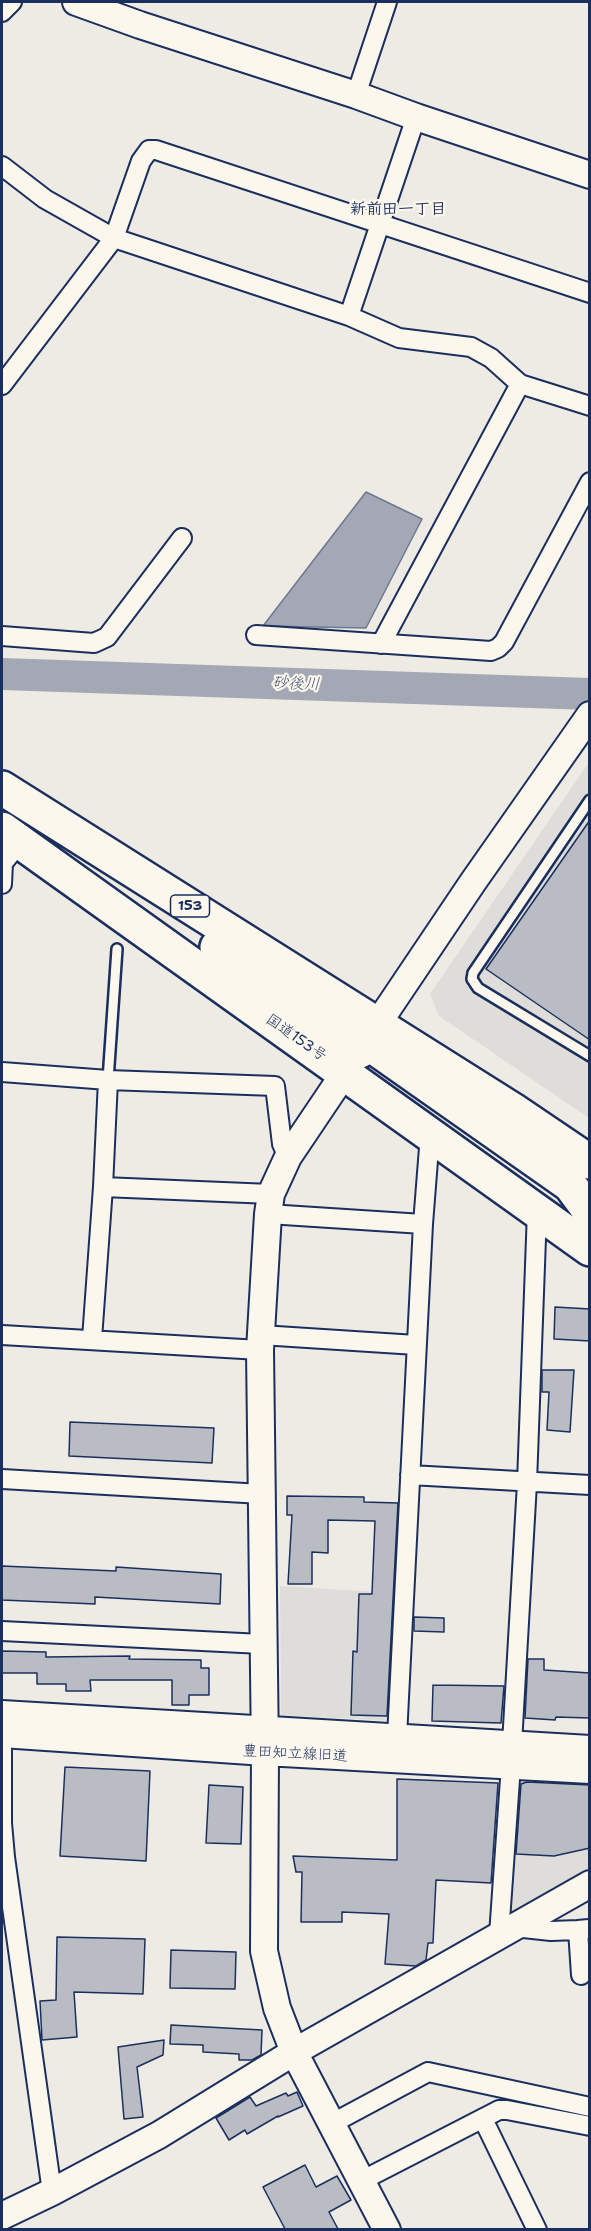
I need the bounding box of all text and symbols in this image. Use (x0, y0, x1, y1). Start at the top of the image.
district label: 新前田一丁目 (350, 200, 446, 220)
water label: 砂後川 (272, 674, 320, 694)
road number: 153 (170, 895, 210, 917)
street label: 国道153号 (262, 1011, 330, 1065)
street label: 豊田知立線旧道 (242, 1742, 348, 1766)

